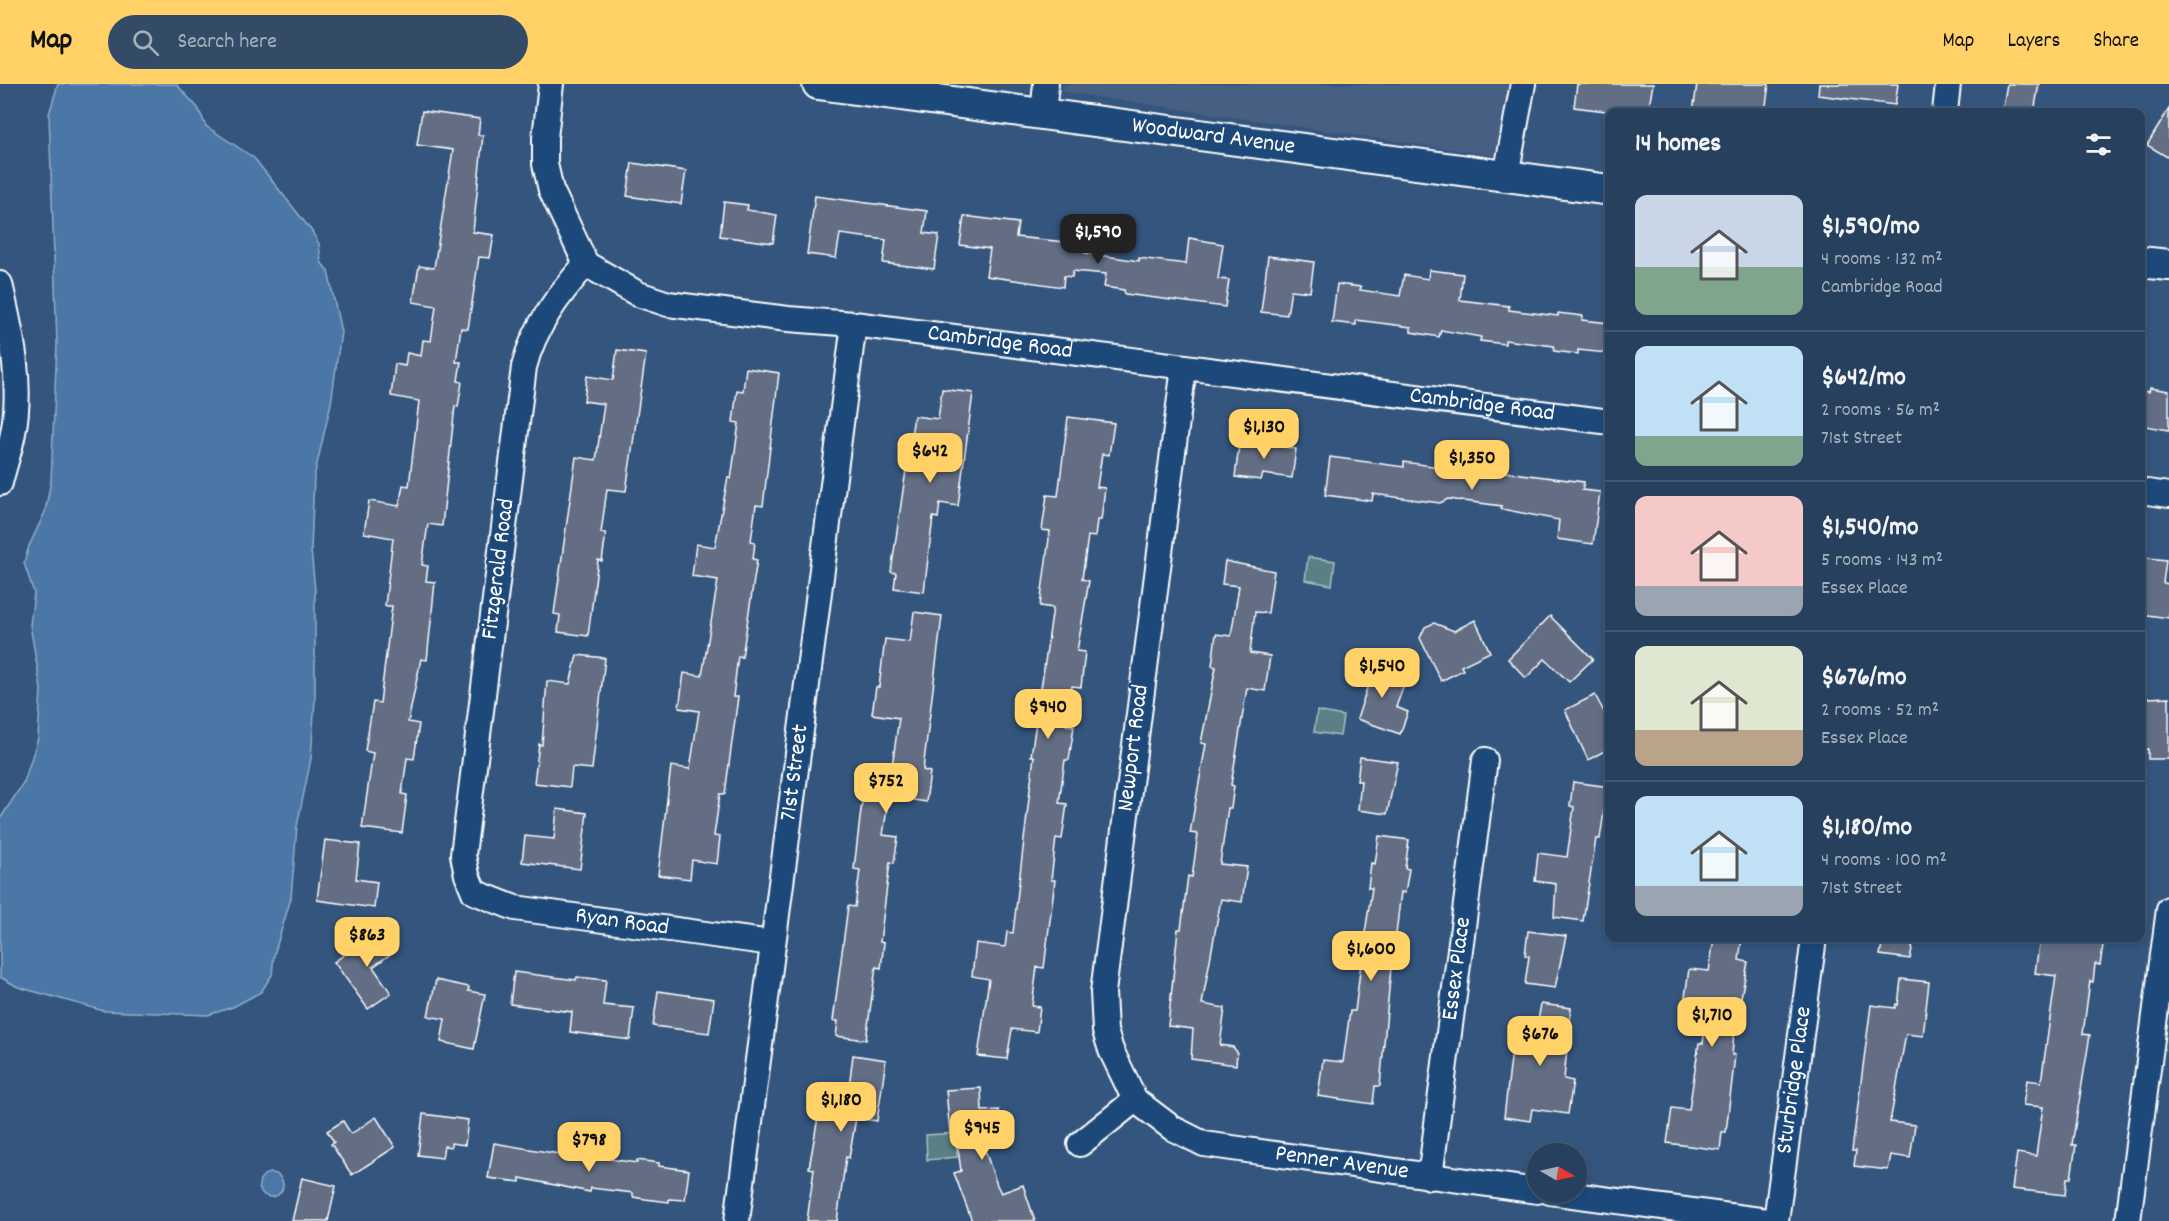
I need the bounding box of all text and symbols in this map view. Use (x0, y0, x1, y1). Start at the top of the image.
search box (108, 15, 528, 69)
text: Map (30, 22, 72, 62)
icon: search (129, 26, 162, 59)
text: Search here (177, 27, 277, 58)
text: Map (1943, 27, 1974, 57)
text: Layers (2007, 27, 2060, 57)
text: Share (2093, 27, 2139, 57)
street label: Woodward Avenue (1130, 109, 1297, 165)
text: 14 homes (1635, 126, 1721, 163)
icon: filters (2082, 128, 2115, 161)
text: $1,590/mo (1821, 209, 1920, 246)
pin: $1,590 (1049, 214, 1147, 265)
text: $1,590 (1074, 219, 1122, 247)
icon: home (1683, 219, 1755, 291)
text: 4 rooms · 132 m² (1821, 246, 1943, 274)
text: Cambridge Road (1821, 274, 1943, 302)
street label: Cambridge Road (925, 317, 1075, 369)
text: $642/mo (1821, 360, 1906, 397)
icon: home (1683, 370, 1755, 442)
street label: Cambridge Road (1407, 379, 1557, 432)
text: 2 rooms · 56 m² (1821, 397, 1940, 425)
pin: $1,130 (1215, 409, 1313, 460)
text: $1,130 (1243, 414, 1285, 442)
text: 71st Street (1821, 425, 1902, 453)
pin: $642 (894, 433, 966, 484)
text: $642 (912, 438, 948, 466)
pin: $1,350 (1423, 440, 1521, 491)
text: $1,350 (1448, 445, 1496, 473)
street label: Fitzgerald Road (473, 497, 525, 641)
text: $1,540/mo (1821, 510, 1919, 547)
icon: home (1683, 520, 1755, 592)
text: 5 rooms · 143 m² (1821, 547, 1943, 575)
text: Essex Place (1821, 575, 1908, 603)
pin: $1,540 (1333, 648, 1431, 699)
text: $1,540 (1359, 653, 1405, 681)
text: $676/mo (1821, 660, 1906, 697)
icon: home (1683, 670, 1755, 742)
street label: Newport Road (1109, 683, 1159, 813)
pin: $940 (1012, 689, 1084, 740)
text: $940 (1029, 694, 1067, 722)
text: 2 rooms · 52 m² (1821, 697, 1939, 725)
street label: 71st Street (772, 722, 819, 823)
text: Essex Place (1821, 725, 1908, 753)
pin: $752 (850, 763, 922, 814)
text: $752 (868, 768, 904, 796)
text: $1,180/mo (1821, 810, 1912, 847)
icon: home (1683, 820, 1755, 892)
text: 4 rooms · 100 m² (1821, 847, 1947, 875)
text: 71st Street (1821, 875, 1902, 903)
street label: Ryan Road (573, 899, 671, 946)
street label: Essex Place (1434, 915, 1481, 1023)
pin: $863 (331, 917, 403, 968)
text: $863 (349, 922, 385, 950)
pin: $1,600 (1322, 931, 1420, 982)
text: $1,600 (1346, 936, 1396, 964)
pin: $1,710 (1663, 997, 1761, 1048)
text: $1,710 (1691, 1002, 1733, 1030)
street label: Sturbridge Place (1768, 1004, 1822, 1156)
pin: $676 (1504, 1016, 1576, 1067)
text: $676 (1521, 1021, 1559, 1049)
pin: $1,180 (792, 1082, 890, 1133)
text: $1,180 (820, 1087, 862, 1115)
pin: $945 (946, 1110, 1018, 1161)
text: $945 (964, 1115, 1000, 1143)
pin: $798 (553, 1122, 625, 1173)
text: $798 (572, 1127, 606, 1155)
street label: Penner Avenue (1273, 1137, 1411, 1190)
north arrow (1527, 1143, 1587, 1203)
map controls (1527, 1143, 1587, 1203)

